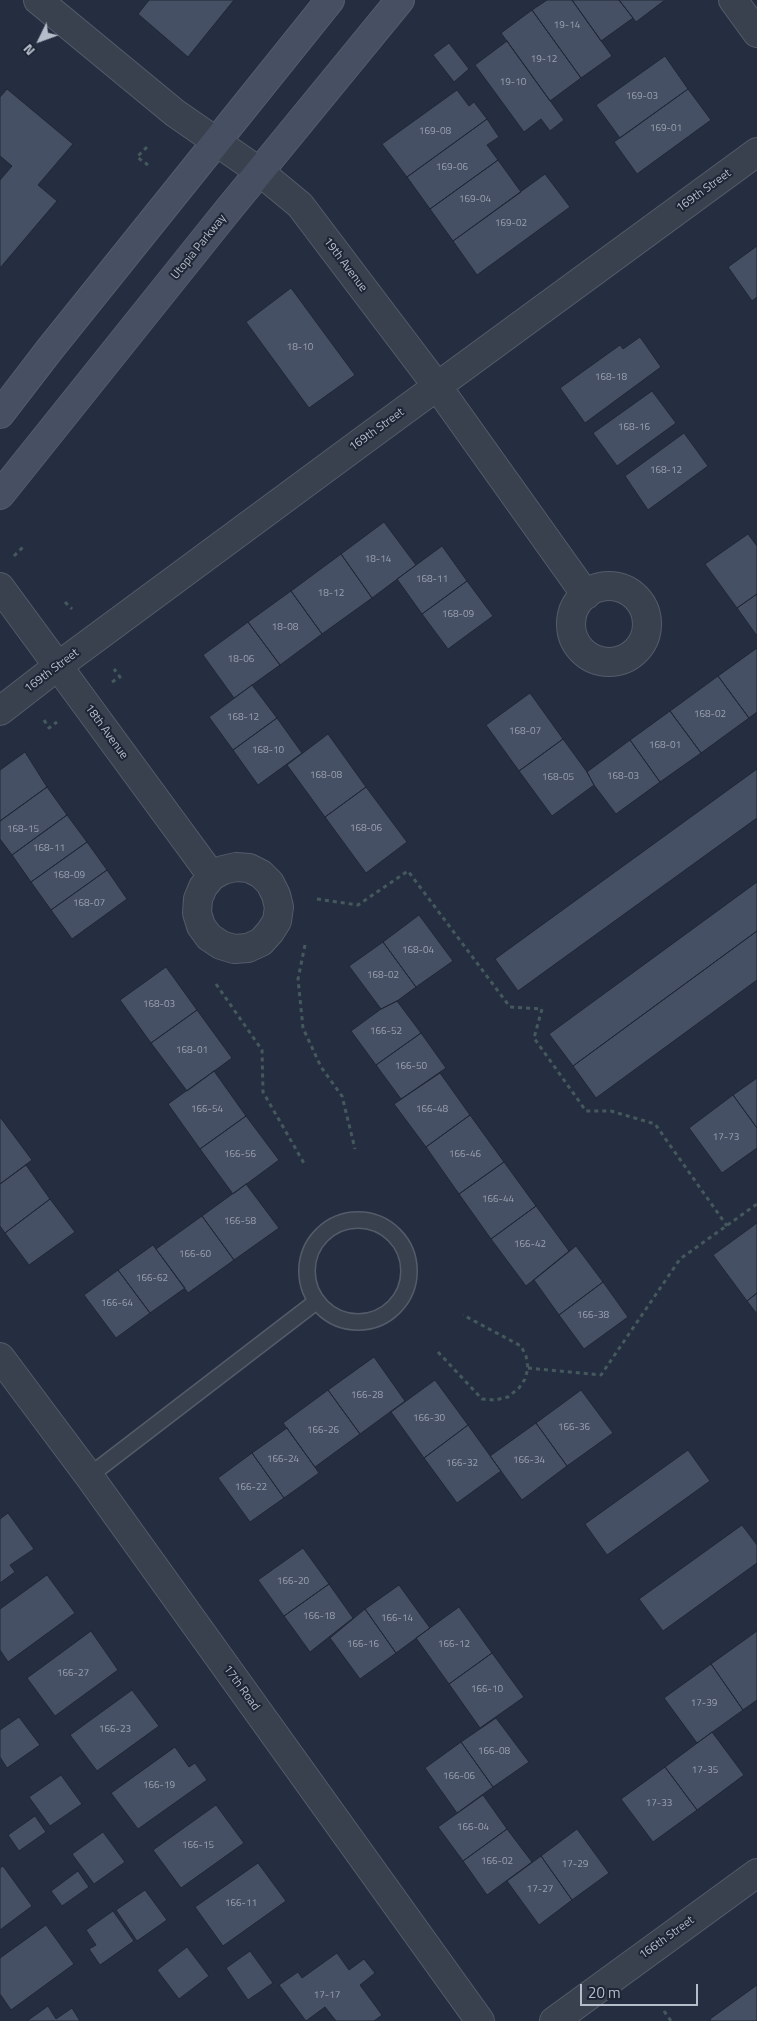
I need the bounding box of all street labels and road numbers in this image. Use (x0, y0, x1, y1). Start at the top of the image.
street label: 169th Street (674, 166, 734, 216)
street label: Utopia Parkway (168, 212, 230, 282)
street label: 19th Avenue (320, 235, 370, 295)
street label: 169th Street (347, 405, 407, 455)
street label: 169th Street (22, 646, 82, 696)
street label: 18th Avenue (81, 702, 131, 762)
street label: 17th Road (220, 1662, 262, 1714)
street label: 166th Street (637, 1913, 697, 1963)

